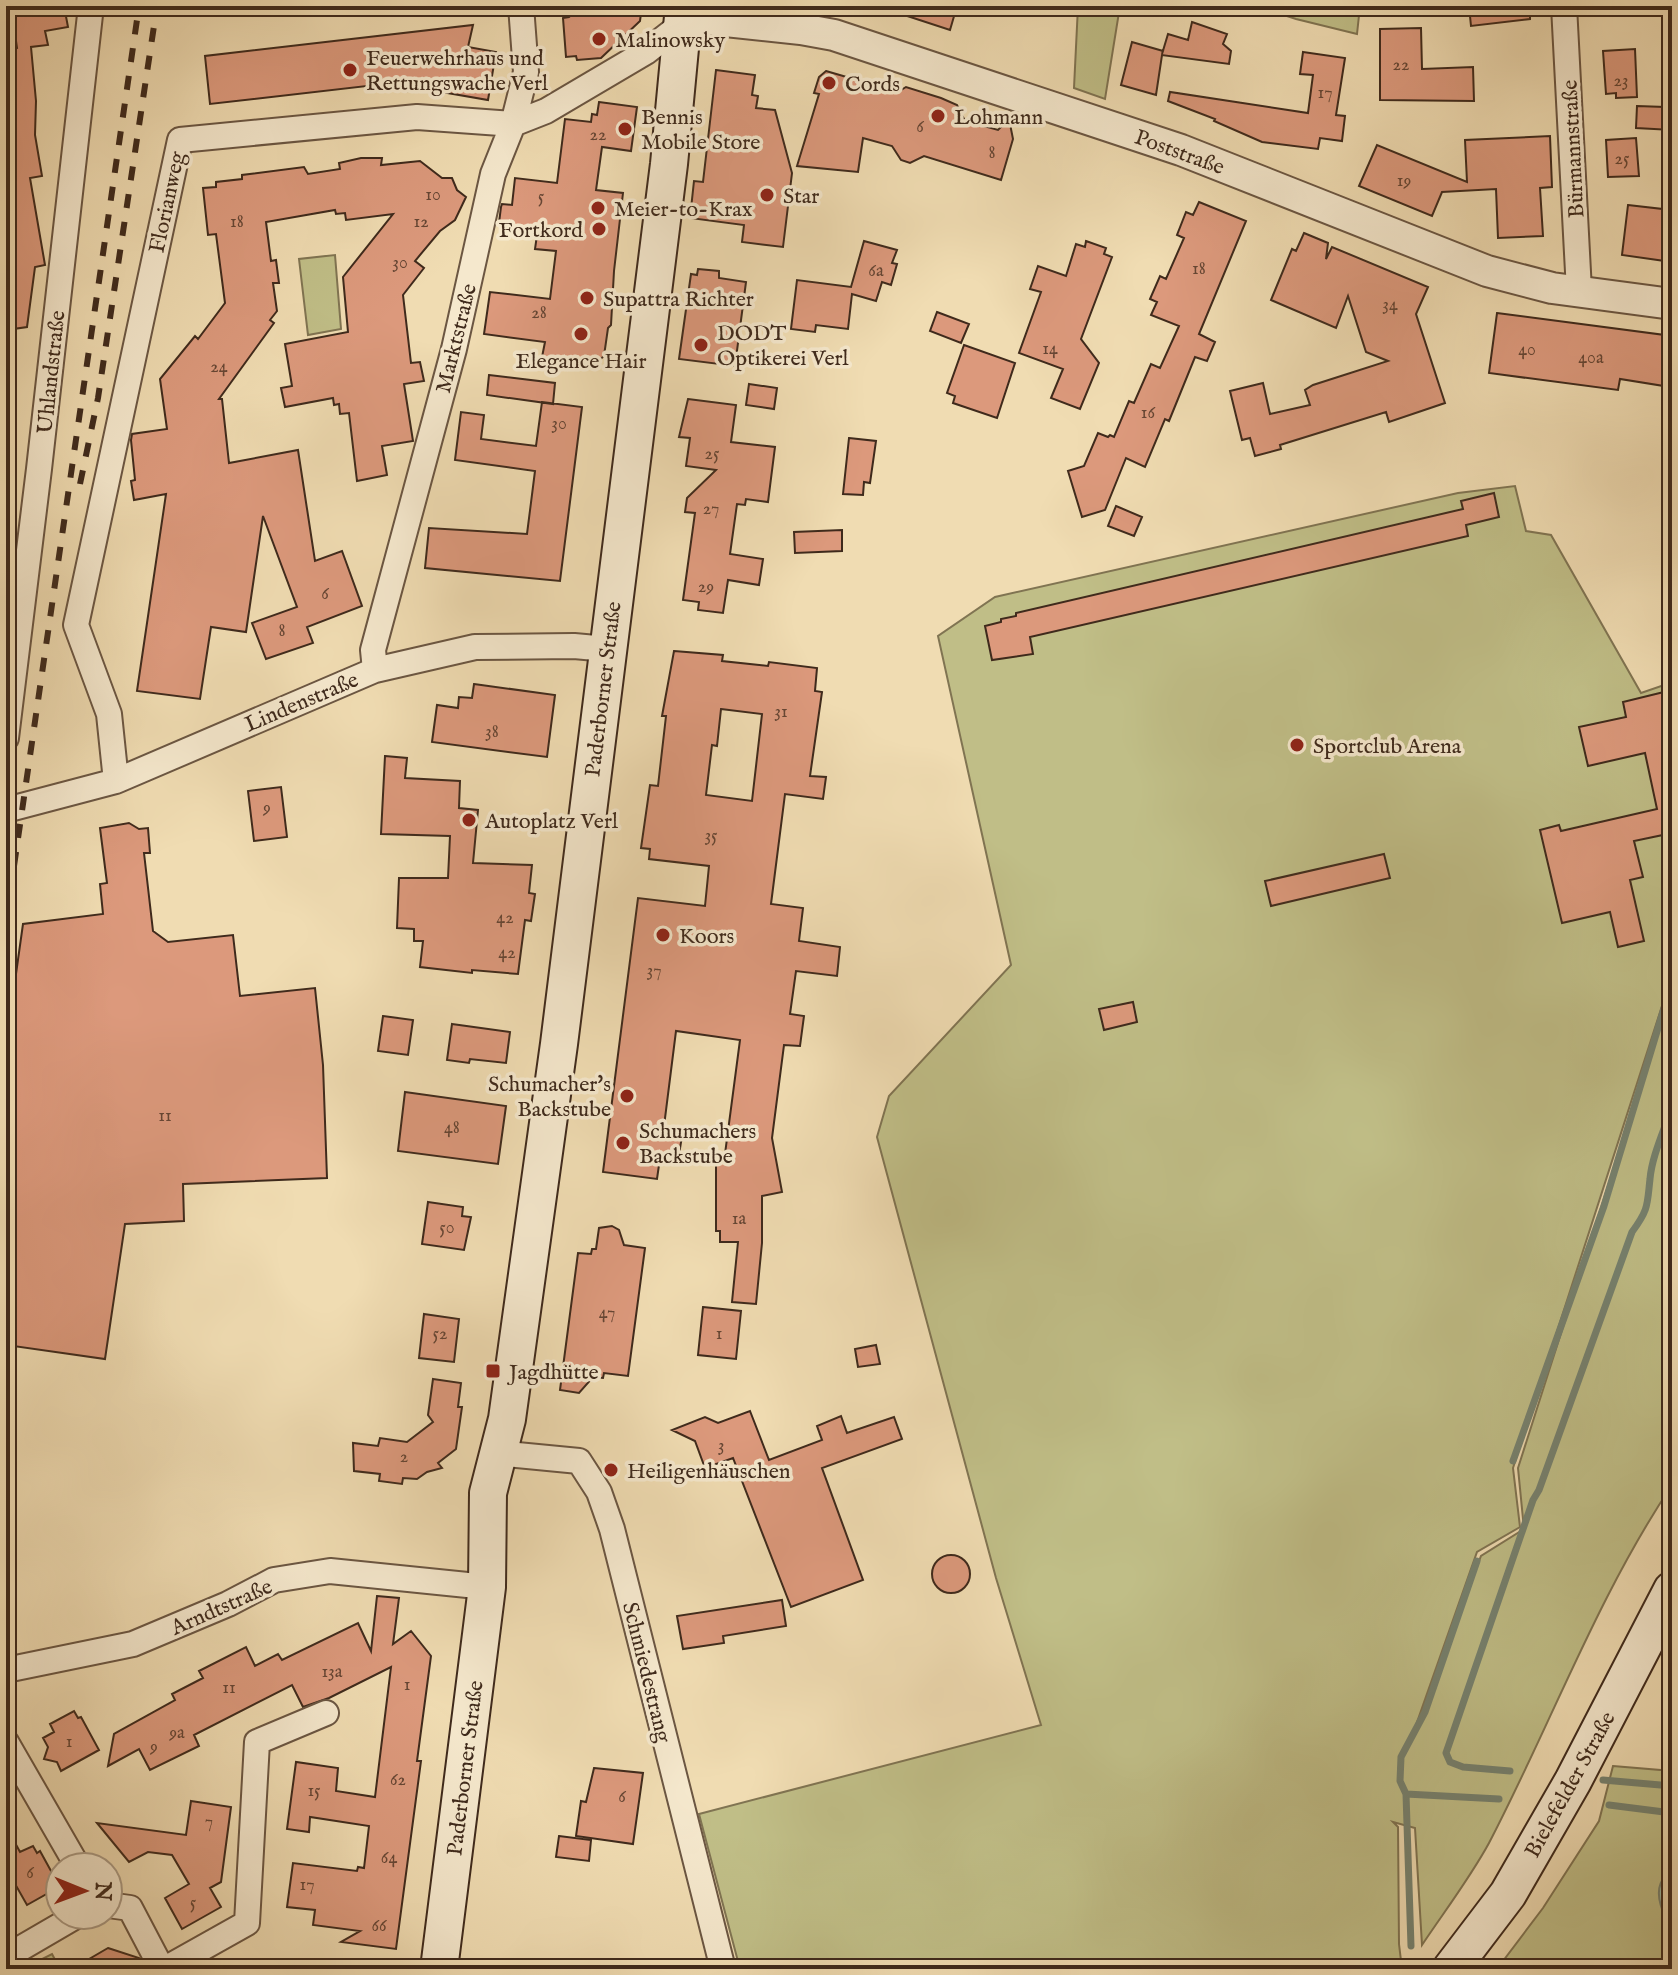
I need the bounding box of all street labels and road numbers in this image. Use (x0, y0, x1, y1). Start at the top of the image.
street label: Bürmannstraße (1556, 79, 1592, 219)
street label: Poststraße (1130, 124, 1228, 182)
street label: Florianweg (144, 148, 193, 256)
street label: Marktstraße (430, 281, 484, 396)
street label: Uhlandstraße (32, 309, 72, 435)
street label: Paderborner Straße (579, 600, 629, 778)
street label: Lindenstraße (241, 666, 363, 739)
street label: Arndtstraße (166, 1573, 277, 1643)
street label: Schmiedestrang (615, 1599, 677, 1747)
street label: Paderborner Straße (441, 1679, 491, 1857)
street label: Bielefelder Straße (1519, 1707, 1623, 1863)

